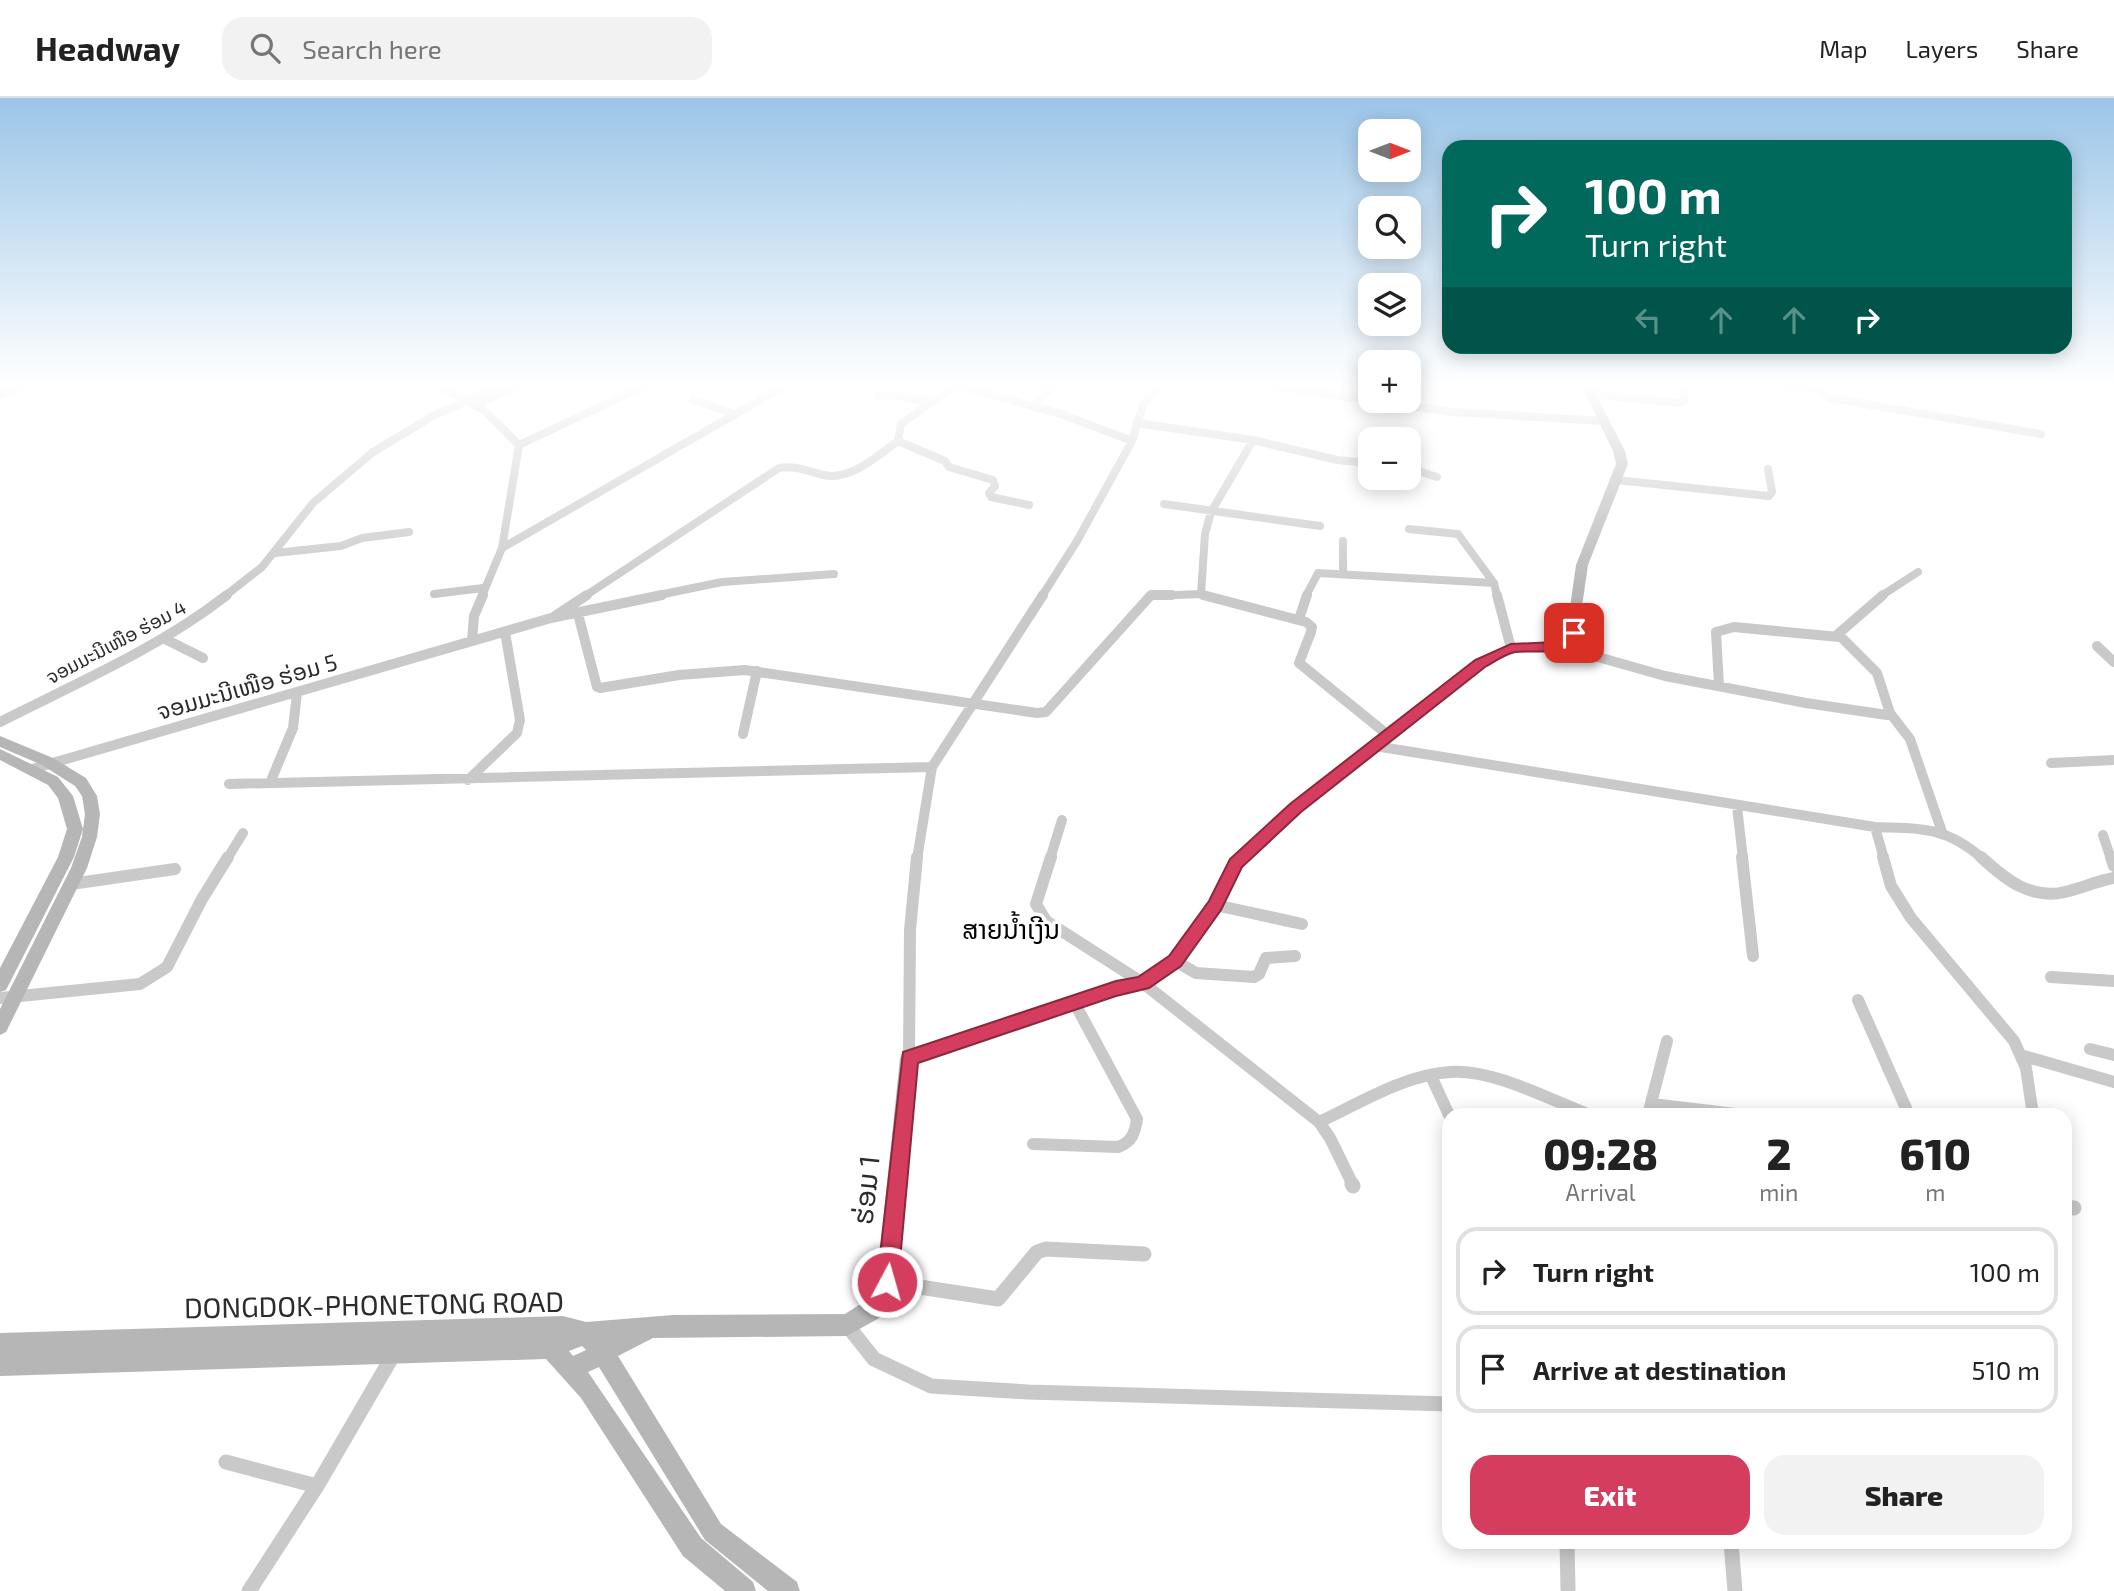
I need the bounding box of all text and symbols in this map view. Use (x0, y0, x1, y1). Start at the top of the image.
search box (222, 17, 712, 80)
text: Headway (35, 28, 180, 68)
icon: search (246, 29, 284, 67)
text: Search here (302, 33, 442, 64)
text: Map (1819, 34, 1867, 63)
text: Layers (1905, 34, 1978, 63)
text: Share (2016, 34, 2079, 63)
north arrow (1358, 119, 1421, 182)
map controls (1358, 119, 1421, 490)
text: 100 m (1585, 165, 1722, 224)
icon: right (1470, 168, 1561, 259)
button: search (1358, 196, 1421, 259)
text: Turn right (1585, 225, 1727, 263)
button: layers (1358, 273, 1421, 336)
icon: left (1629, 301, 1667, 339)
icon: ahead (1702, 301, 1740, 339)
icon: ahead (1775, 301, 1813, 339)
icon: right (1848, 301, 1886, 339)
button: + (1358, 350, 1421, 413)
button: − (1358, 427, 1421, 490)
street label: ຈອມມະນີເໜືອ ຮ່ອມ 4 (42, 595, 190, 688)
pin (1544, 603, 1604, 663)
icon: arrive (1555, 614, 1593, 652)
street label: ຈອມມະນີເໜືອ ຮ່ອມ 5 (153, 647, 340, 725)
district label: ສາຍນ້ຳເງີນ (962, 911, 1060, 944)
text: 09:28 (1543, 1128, 1658, 1178)
text: 2 (1766, 1128, 1791, 1178)
text: 610 (1900, 1128, 1971, 1178)
street label: ຮ່ອມ 1 (844, 1154, 886, 1226)
text: Arrival (1566, 1178, 1636, 1206)
text: min (1759, 1178, 1798, 1206)
text: m (1925, 1178, 1945, 1206)
position arrow (850, 1245, 924, 1319)
icon: right (1474, 1252, 1512, 1290)
text: Turn right (1533, 1256, 1654, 1287)
text: 100 m (1970, 1256, 2040, 1287)
street label: DONGDOK-PHONETONG ROAD (184, 1284, 564, 1324)
icon: arrive (1474, 1350, 1512, 1388)
text: Arrive at destination (1533, 1354, 1786, 1385)
text: 510 m (1971, 1354, 2040, 1385)
button: Exit (1470, 1455, 1750, 1535)
button: Share (1764, 1455, 2044, 1535)

